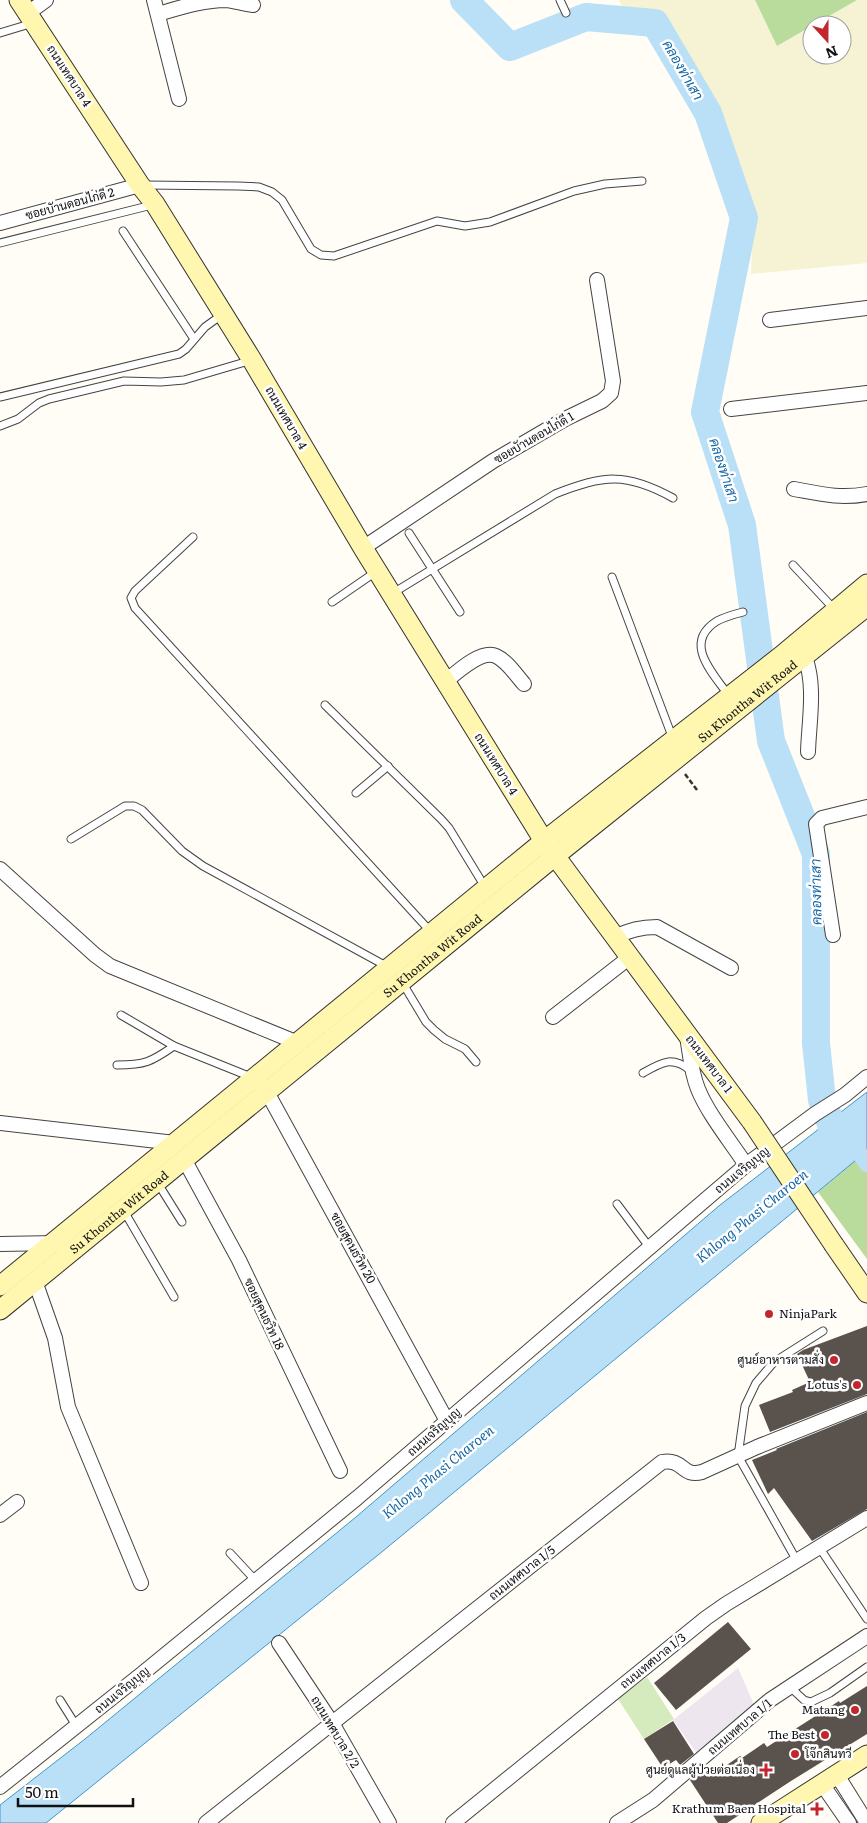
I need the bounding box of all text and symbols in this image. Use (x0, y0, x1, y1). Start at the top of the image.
north arrow (802, 15, 852, 65)
water label: คลองท่าเสา (659, 36, 709, 103)
street label: ถนนเทศบาล 4 (43, 41, 97, 110)
text: N (823, 42, 841, 65)
street label: ซอยบัานดอนไก่ดี 2 (23, 183, 116, 224)
street label: ถนนเทศบาล 4 (261, 382, 313, 453)
street label: ซอยบัานดอนไก่ดี 1 (490, 407, 577, 467)
water label: คลองท่าเสา (705, 435, 745, 505)
street label: Su Khontha Wit Road (693, 655, 801, 746)
street label: ถนนเทศบาล 4 (471, 729, 523, 799)
water label: คลองท่าเสา (804, 858, 826, 925)
street label: Su Khontha Wit Road (379, 909, 486, 1001)
street label: ถนนเทศบาล 1 (682, 1030, 738, 1096)
street label: ถนนเจริญบุญ (710, 1141, 773, 1198)
water label: Khlong Phasi Charoen (691, 1163, 812, 1267)
street label: Su Khontha Wit Road (65, 1165, 172, 1258)
street label: ซอยสุคนธวิท 20 (326, 1209, 381, 1287)
street label: ซอยสุคนธวิท 18 (239, 1275, 290, 1353)
place label: NinjaPark (779, 1304, 837, 1322)
marker: NinjaPark (763, 1308, 775, 1320)
place label: ศูนย์อาหารตามสั่ง (737, 1349, 824, 1368)
marker: ศูนย์อาหารตามสั่ง (828, 1354, 840, 1366)
place label: Lotus's (807, 1375, 848, 1393)
marker: Lotus's (851, 1379, 863, 1391)
street label: ถนนเจริญบุญ (402, 1403, 465, 1460)
water label: Khlong Phasi Charoen (377, 1419, 498, 1523)
street label: ถนนเทศบาล 1/5 (484, 1540, 558, 1604)
street label: ถนนเทศบาล 1/3 (616, 1628, 689, 1692)
street label: ถนนเจริญบุญ (90, 1661, 153, 1718)
street label: ถนนเทศบาล 2/2 (307, 1692, 365, 1771)
street label: ถนนเทศบาล 1/1 (703, 1694, 775, 1758)
place label: Matang (801, 1700, 845, 1718)
marker: Matang (849, 1704, 861, 1716)
place label: The Best (768, 1725, 815, 1743)
marker: The Best (819, 1729, 831, 1741)
place label: โจ๊กสินทวี (804, 1744, 852, 1762)
marker: โจ๊กสินทวี (789, 1748, 801, 1760)
place label: ศูนย์ดูแลผู้ป่วยต่อเนื่อง (646, 1759, 755, 1778)
marker: ศูนย์ดูแลผู้ป่วยต่อเนื่อง (759, 1763, 773, 1777)
scale bar (18, 1776, 132, 1808)
text: 50 m (25, 1780, 59, 1803)
place label: Krathum Baen Hospital (672, 1799, 806, 1817)
marker: Krathum Baen Hospital (810, 1802, 824, 1816)

